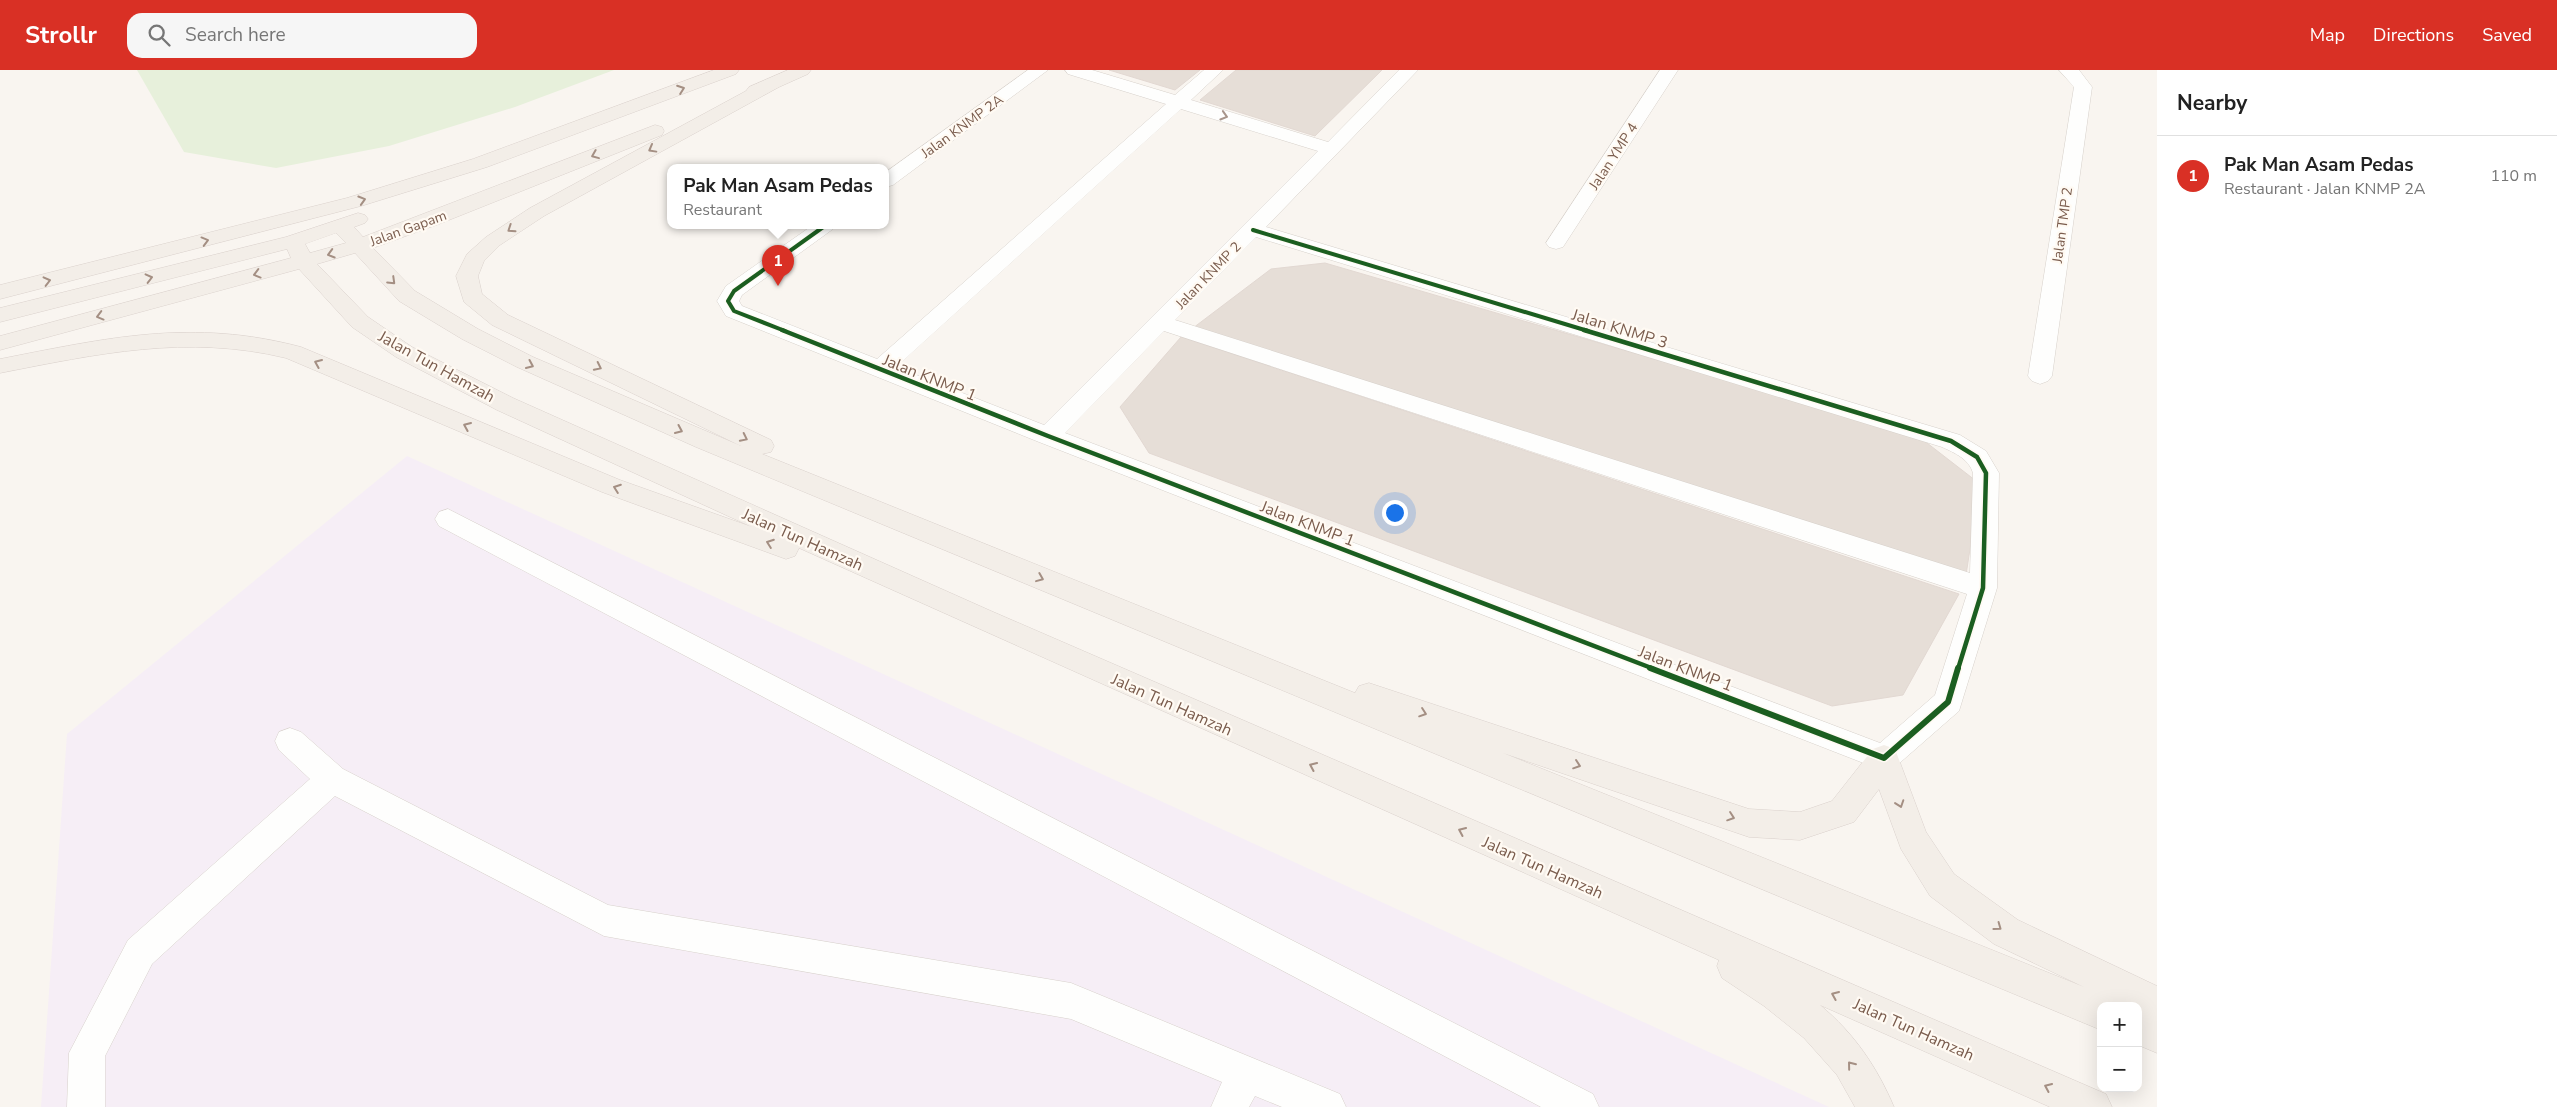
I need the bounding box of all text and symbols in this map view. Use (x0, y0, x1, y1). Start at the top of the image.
search box (127, 13, 477, 58)
text: Strollr (25, 19, 97, 51)
icon: search (145, 21, 173, 49)
text: Search here (185, 22, 286, 48)
text: Map (2310, 23, 2345, 47)
text: Directions (2373, 23, 2454, 47)
text: Saved (2482, 23, 2532, 47)
one-way arrow (676, 85, 684, 95)
text: Nearby (2177, 89, 2247, 117)
street label: Jalan KNMP 2A (917, 90, 1007, 163)
one-way arrow (1219, 111, 1227, 121)
street label: Jalan YMP 4 (1584, 119, 1642, 194)
one-way arrow (649, 143, 658, 153)
one-way arrow (591, 148, 600, 159)
text: Pak Man Asam Pedas (2224, 152, 2414, 178)
popup (667, 164, 889, 229)
text: 1 (2188, 165, 2198, 187)
text: 110 m (2490, 165, 2537, 187)
text: Pak Man Asam Pedas (683, 173, 873, 199)
text: Restaurant · Jalan KNMP 2A (2224, 178, 2426, 200)
street label: Jalan TMP 2 (2048, 186, 2077, 265)
one-way arrow (357, 195, 366, 205)
text: Restaurant (683, 199, 762, 221)
street label: Jalan Gapam (366, 206, 449, 251)
one-way arrow (507, 223, 517, 232)
one-way arrow (201, 236, 209, 247)
street label: Jalan KNMP 2 (1171, 237, 1245, 314)
pin: 1 (762, 245, 794, 286)
one-way arrow (328, 248, 336, 258)
one-way arrow (253, 268, 262, 279)
one-way arrow (145, 273, 154, 284)
one-way arrow (386, 275, 395, 284)
one-way arrow (43, 276, 52, 287)
street label: Jalan KNMP 3 (1568, 304, 1670, 354)
one-way arrow (96, 310, 105, 321)
street label: Jalan Tun Hamzah (373, 325, 499, 408)
street label: Jalan KNMP 1 (878, 349, 980, 407)
one-way arrow (314, 358, 323, 369)
one-way arrow (525, 358, 534, 369)
one-way arrow (593, 361, 602, 371)
one-way arrow (463, 421, 472, 432)
one-way arrow (674, 423, 683, 434)
one-way arrow (739, 431, 748, 442)
one-way arrow (613, 484, 622, 494)
street label: Jalan KNMP 1 (1256, 495, 1358, 552)
your location (1382, 500, 1408, 526)
street label: Jalan Tun Hamzah (738, 503, 866, 576)
one-way arrow (766, 539, 775, 549)
one-way arrow (1035, 572, 1044, 583)
street label: Jalan KNMP 1 (1634, 640, 1736, 697)
street label: Jalan Tun Hamzah (1107, 668, 1235, 741)
one-way arrow (1418, 707, 1427, 717)
one-way arrow (1572, 759, 1581, 769)
one-way arrow (1309, 761, 1318, 772)
one-way arrow (1894, 799, 1904, 808)
one-way arrow (1726, 811, 1735, 821)
one-way arrow (1458, 827, 1467, 838)
street label: Jalan Tun Hamzah (1478, 831, 1606, 904)
one-way arrow (1993, 921, 2002, 930)
one-way arrow (1831, 990, 1840, 1001)
street label: Jalan Tun Hamzah (1849, 993, 1977, 1066)
map controls (2097, 1002, 2142, 1092)
button: + (2097, 1002, 2142, 1047)
button: − (2097, 1047, 2142, 1092)
one-way arrow (1848, 1062, 1856, 1071)
one-way arrow (2044, 1083, 2053, 1094)

